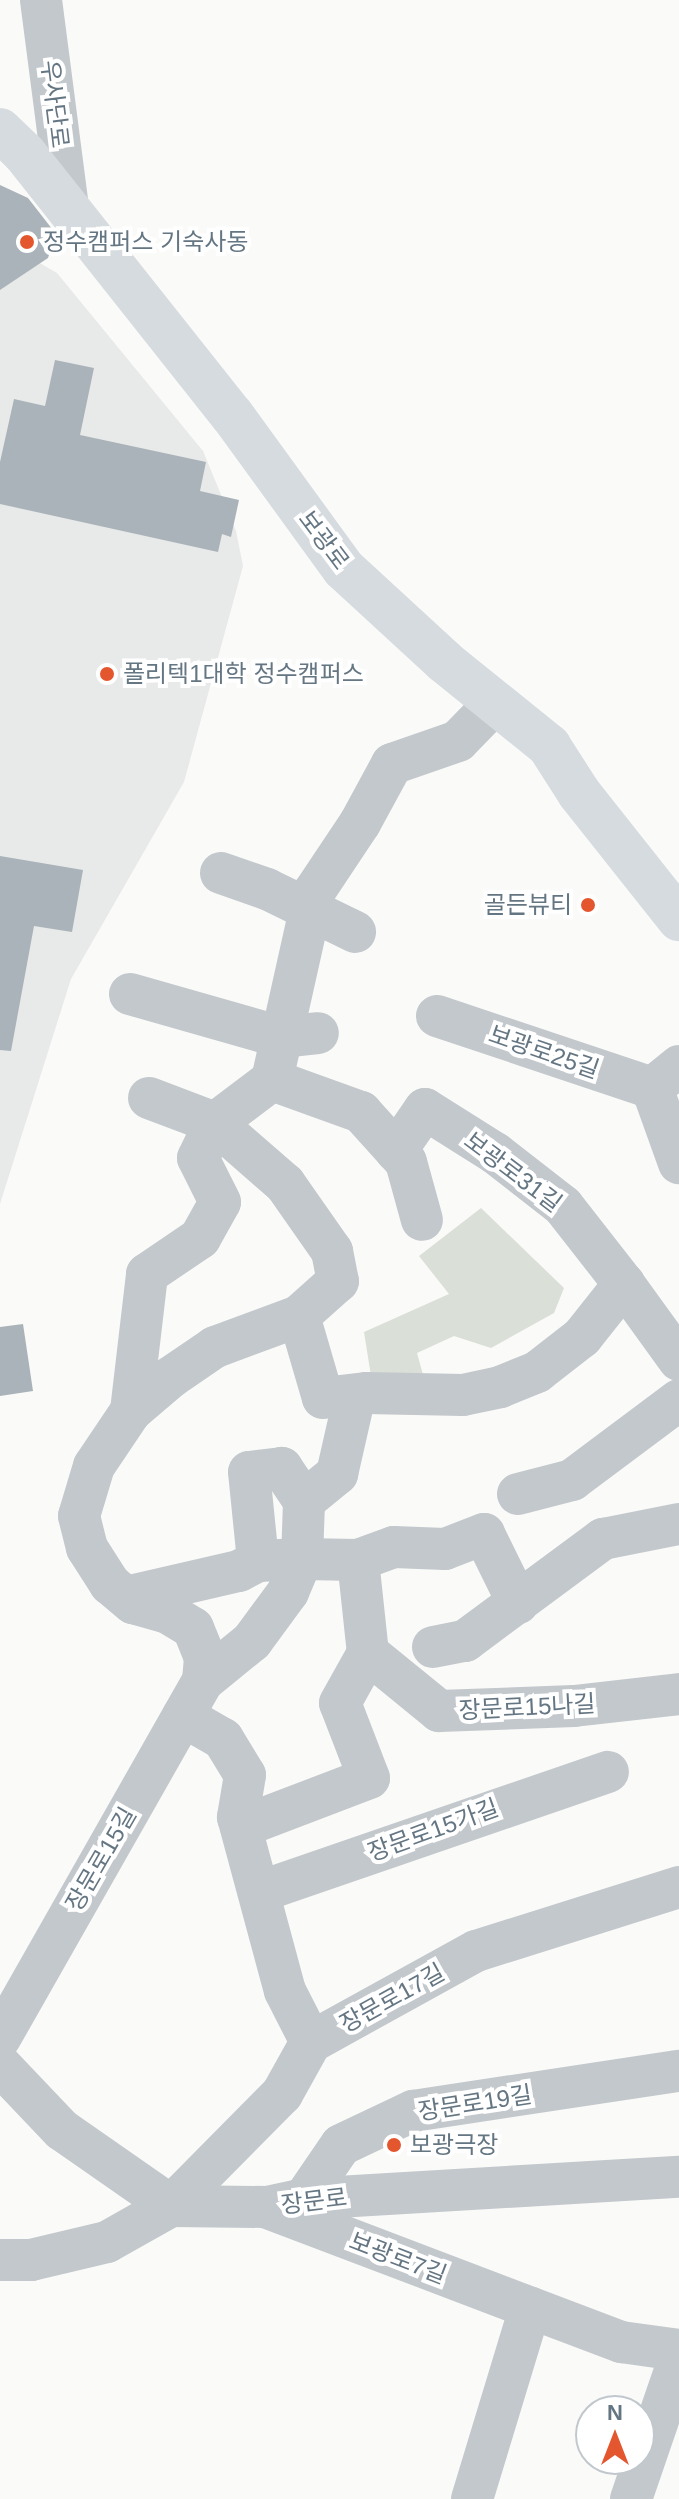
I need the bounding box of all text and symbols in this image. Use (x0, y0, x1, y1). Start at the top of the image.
street label: 우사단로 (35, 58, 75, 150)
place label: 정수캠퍼스 기숙사동 (43, 228, 248, 256)
marker: 정수캠퍼스 기숙사동 (18, 233, 36, 251)
street label: 보광로 (293, 505, 355, 575)
place label: 폴리텍1대학 정수캠퍼스 (123, 660, 364, 688)
marker: 폴리텍1대학 정수캠퍼스 (98, 665, 116, 683)
place label: 골든뷰티 (484, 891, 572, 919)
marker: 골든뷰티 (579, 896, 597, 914)
street label: 보광로25길 (485, 1020, 603, 1084)
street label: 보광로31길 (458, 1126, 568, 1218)
street label: 장문로15나길 (458, 1689, 596, 1725)
street label: 장문로15가길 (364, 1793, 502, 1867)
street label: 장문로15길 (60, 1802, 142, 1916)
street label: 장문로17길 (335, 1958, 449, 2038)
street label: 장문로19길 (416, 2080, 534, 2126)
place label: 보광극장 (410, 2131, 498, 2159)
marker: 보광극장 (385, 2136, 403, 2154)
street label: 장문로 (279, 2183, 349, 2219)
street label: 보광로7길 (345, 2226, 451, 2290)
north arrow (575, 2395, 655, 2475)
text: N (607, 2400, 623, 2425)

